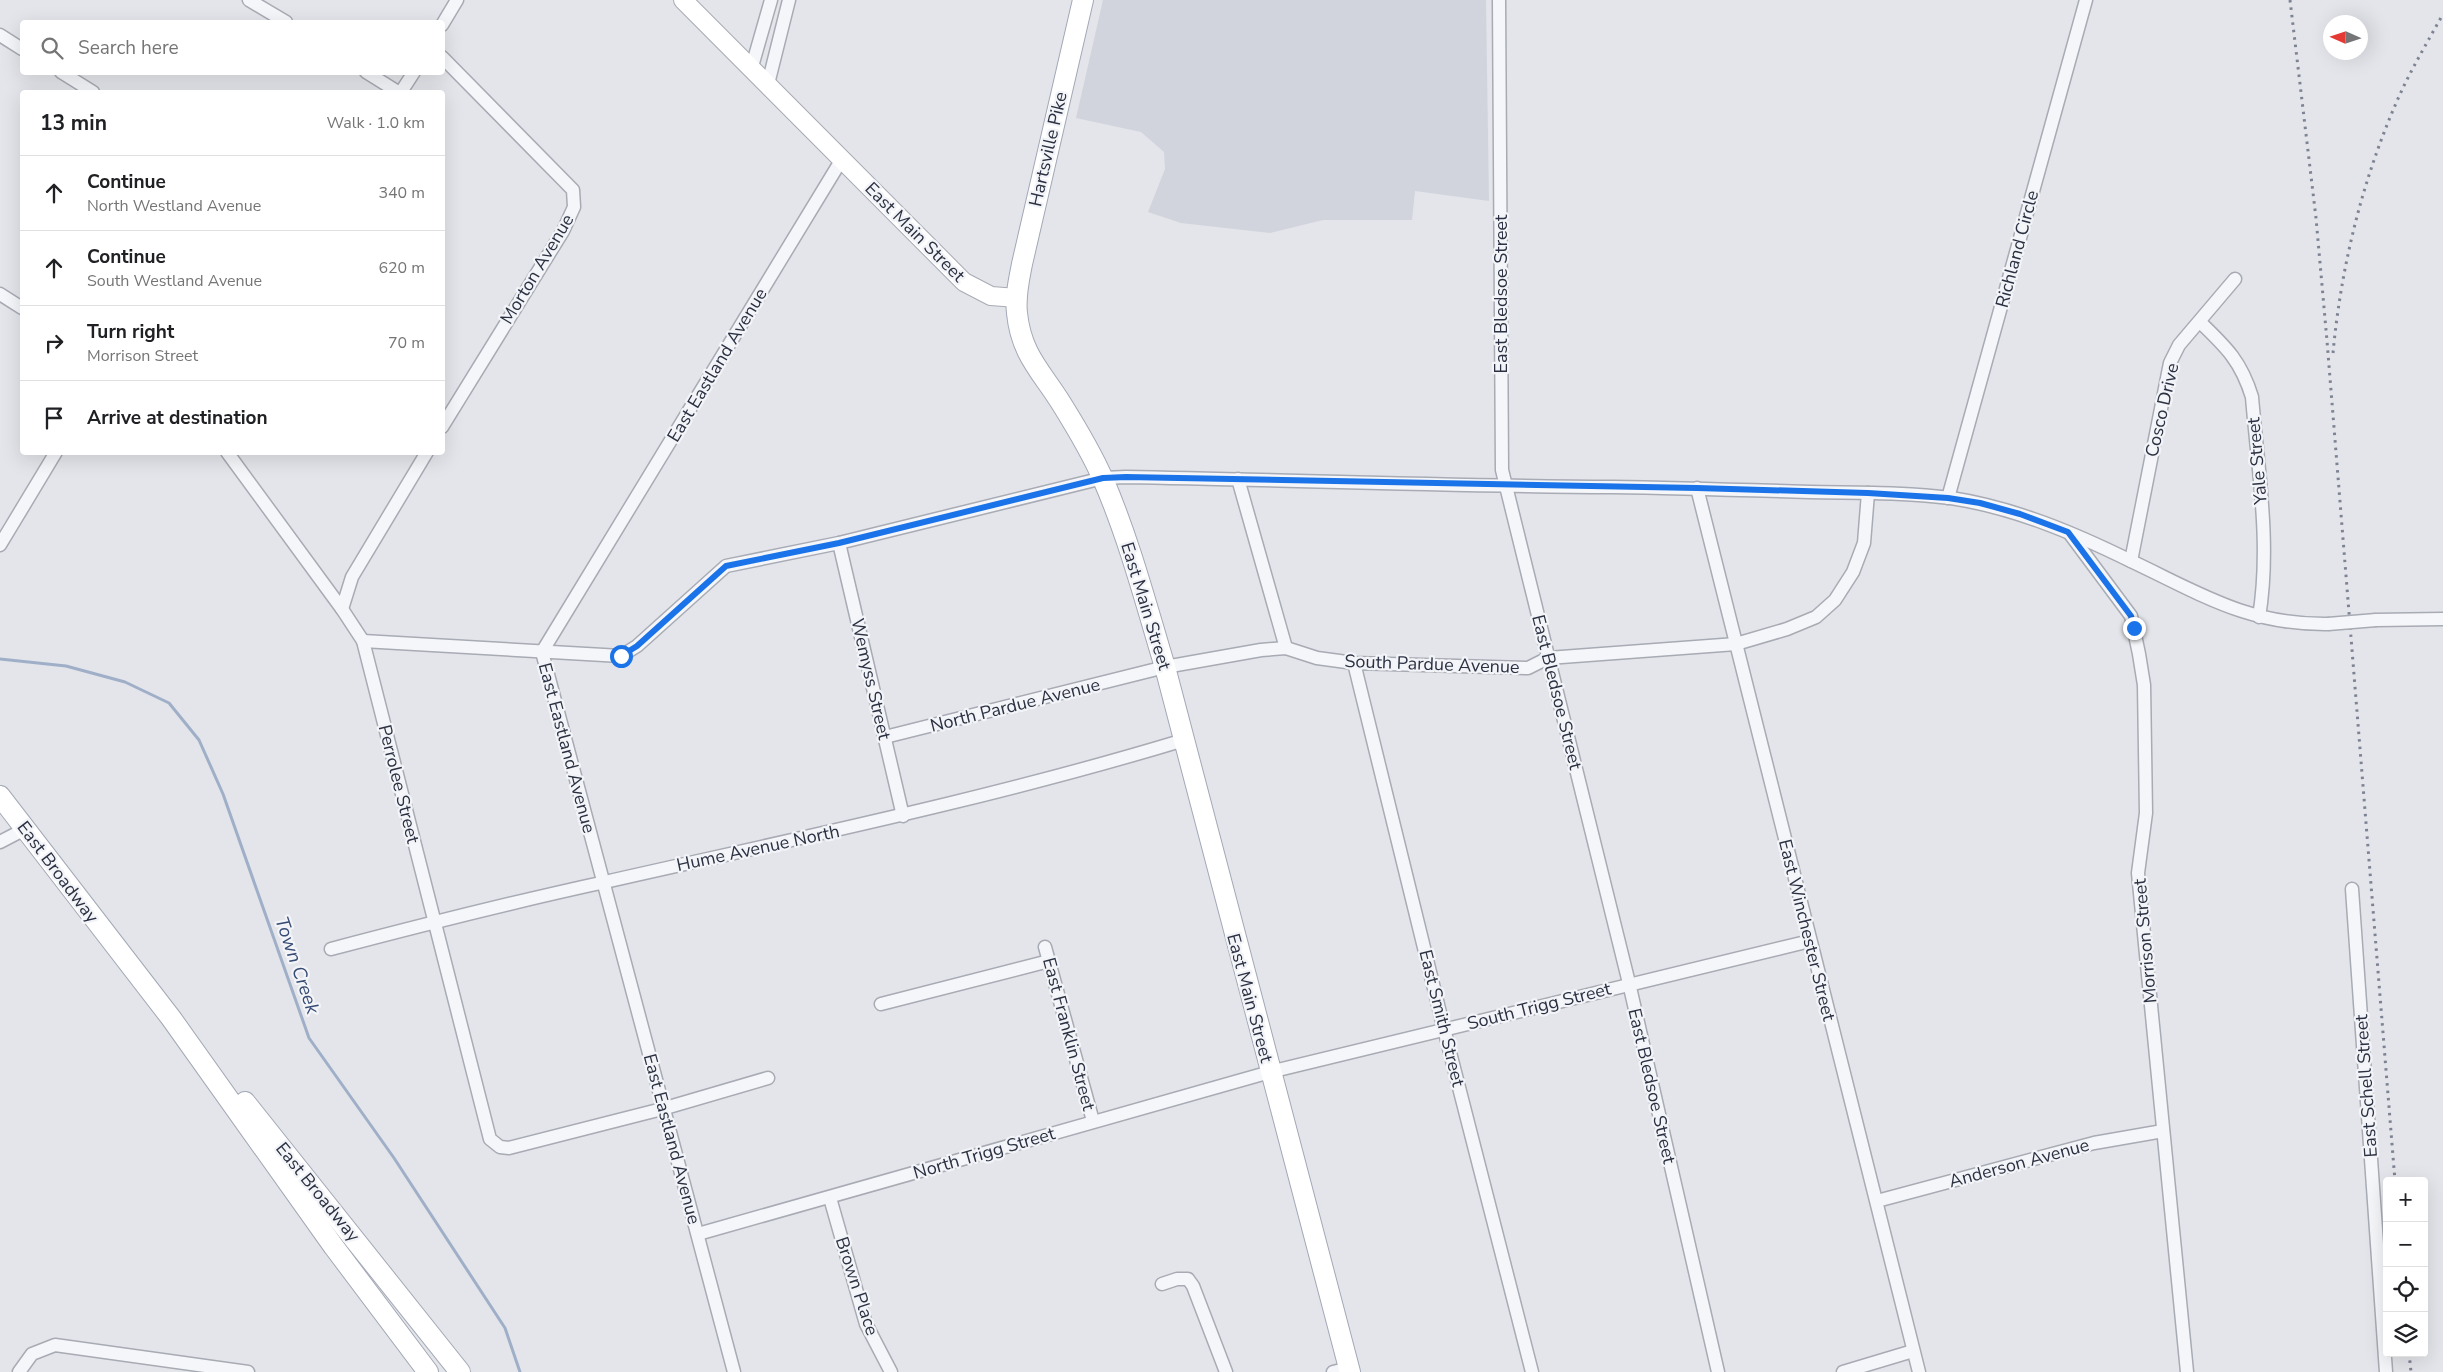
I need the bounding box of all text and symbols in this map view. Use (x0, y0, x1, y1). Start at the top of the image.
north arrow (2323, 15, 2368, 60)
search box (20, 20, 445, 75)
icon: search (38, 34, 66, 62)
text: Search here (78, 35, 179, 61)
street label: Hartsville Pike (1023, 89, 1073, 209)
text: 13 min (40, 109, 107, 137)
text: Walk · 1.0 km (327, 112, 425, 134)
text: Continue (87, 169, 166, 195)
street label: East Main Street (860, 177, 971, 288)
icon: ahead (40, 179, 68, 207)
text: 340 m (378, 182, 425, 204)
street label: Richland Circle (1990, 188, 2044, 310)
text: North Westland Avenue (87, 195, 261, 217)
street label: Morton Avenue (495, 209, 579, 329)
street label: East Bledsoe Street (1489, 214, 1513, 373)
text: Continue (87, 244, 166, 270)
icon: ahead (40, 254, 68, 282)
text: 620 m (378, 257, 425, 279)
text: South Westland Avenue (87, 270, 262, 292)
street label: East Eastland Avenue (661, 284, 773, 446)
text: Turn right (87, 319, 174, 345)
icon: right (40, 329, 68, 357)
text: 70 m (388, 332, 425, 354)
text: Morrison Street (87, 345, 198, 367)
street label: Cosco Drive (2140, 361, 2184, 459)
icon: arrive (40, 404, 68, 432)
text: Arrive at destination (87, 405, 268, 431)
street label: Yale Street (2241, 416, 2273, 507)
street label: East Main Street (1115, 539, 1177, 674)
street label: East Bledsoe Street (1526, 612, 1588, 773)
street label: Wemyss Street (845, 616, 897, 743)
route end (2123, 617, 2146, 640)
route start (610, 645, 633, 668)
street label: South Pardue Avenue (1344, 649, 1520, 679)
street label: East Eastland Avenue (533, 660, 601, 836)
street label: North Pardue Avenue (928, 672, 1102, 738)
street label: Perrolee Street (373, 722, 426, 847)
street label: East Broadway (12, 816, 105, 928)
street label: Hume Avenue North (674, 819, 842, 877)
street label: East Winchester Street (1773, 837, 1841, 1024)
street label: Morrison Street (2128, 877, 2162, 1004)
water label: Town Creek (268, 913, 326, 1018)
street label: East Main Street (1221, 931, 1279, 1066)
street label: East Smith Street (1413, 947, 1471, 1090)
street label: East Franklin Street (1037, 955, 1101, 1114)
street label: South Trigg Street (1465, 976, 1614, 1035)
street label: East Bledsoe Street (1622, 1006, 1682, 1167)
street label: East Schell Street (2349, 1013, 2383, 1158)
street label: East Eastland Avenue (638, 1051, 706, 1227)
street label: North Trigg Street (910, 1121, 1058, 1185)
street label: Anderson Avenue (1946, 1133, 2092, 1193)
street label: East Broadway (270, 1137, 366, 1247)
map controls (2383, 1177, 2428, 1357)
button: + (2383, 1177, 2428, 1222)
button: − (2383, 1222, 2428, 1267)
street label: Brown Place (830, 1234, 884, 1338)
button: locate (2383, 1267, 2428, 1312)
button: layers (2383, 1312, 2428, 1357)

